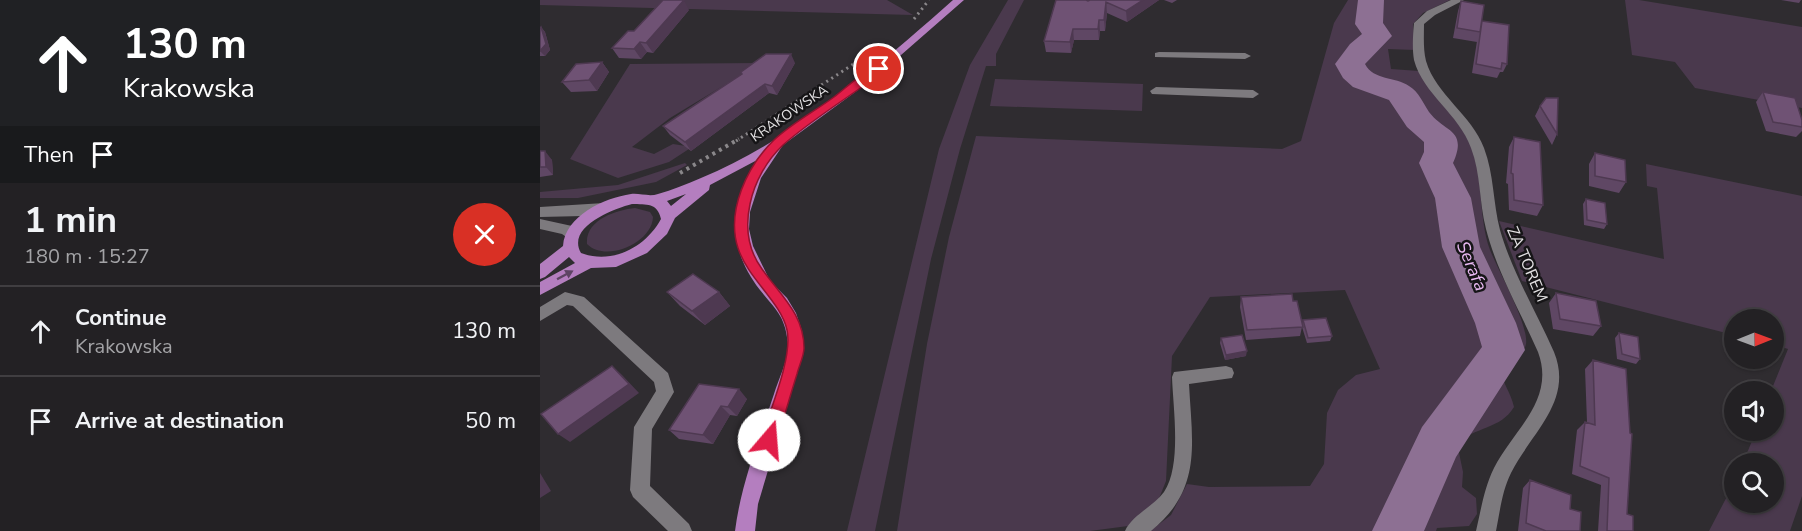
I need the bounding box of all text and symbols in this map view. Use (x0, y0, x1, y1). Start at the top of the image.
text: 130 m (123, 16, 247, 73)
icon: ahead (24, 24, 102, 102)
pin (853, 43, 904, 94)
icon: arrive (862, 52, 895, 85)
text: Krakowska (123, 70, 255, 107)
street label: KRAKOWSKA (747, 81, 832, 146)
icon: arrive (86, 138, 119, 171)
text: Then (24, 140, 74, 170)
text: 1 min (24, 196, 117, 245)
button: close (453, 203, 516, 266)
street label: ZA TOREM (1501, 223, 1553, 305)
water label: Serafa (1451, 237, 1493, 295)
text: 180 m · 15:27 (24, 243, 150, 270)
one-way arrow (556, 270, 573, 280)
text: Continue (75, 303, 166, 333)
north arrow (1724, 309, 1784, 369)
map controls (1724, 309, 1784, 513)
icon: ahead (24, 315, 57, 348)
text: 130 m (452, 316, 516, 346)
text: Krakowska (75, 333, 173, 360)
button: sound (1724, 381, 1784, 441)
icon: arrive (24, 405, 57, 438)
text: Arrive at destination (75, 406, 284, 436)
text: 50 m (465, 406, 516, 436)
position arrow (737, 408, 801, 472)
button: search (1724, 453, 1784, 513)

